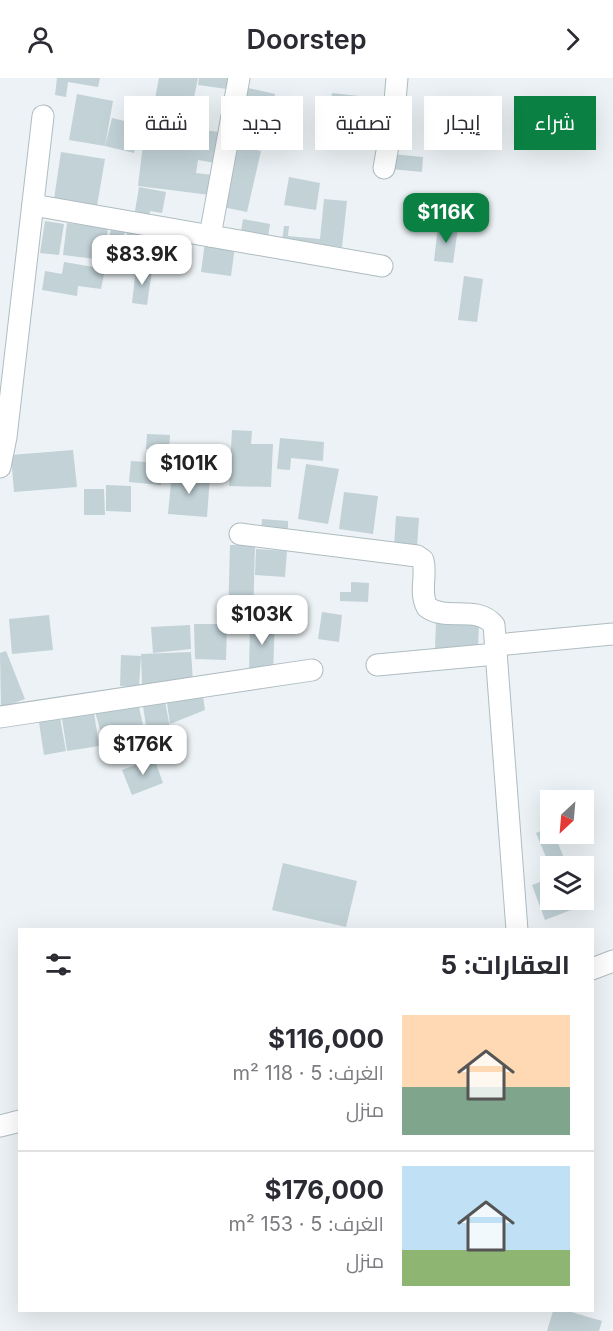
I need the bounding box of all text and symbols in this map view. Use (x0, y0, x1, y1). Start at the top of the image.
icon: person (24, 23, 57, 56)
text: Doorstep (247, 23, 367, 56)
icon: forward (556, 23, 589, 56)
chip: شقة (124, 96, 209, 150)
chip: جديد (221, 96, 303, 150)
chip: تصفية (315, 96, 412, 150)
chip: إيجار (424, 96, 502, 150)
chip: شراء (514, 96, 596, 150)
pin: $116K (404, 193, 488, 244)
text: $116K (417, 200, 475, 224)
pin: $83.9K (93, 235, 191, 286)
text: $83.9K (106, 242, 178, 266)
pin: $101K (147, 444, 231, 495)
text: $101K (160, 451, 218, 475)
pin: $103K (220, 595, 304, 646)
text: $103K (231, 602, 293, 626)
pin: $176K (101, 725, 185, 776)
text: $176K (113, 732, 173, 756)
north arrow (540, 790, 594, 844)
map controls (540, 790, 594, 910)
button: layers (540, 856, 594, 910)
icon: filters (42, 948, 75, 981)
text: العقارات: 5 (440, 949, 570, 980)
text: $116,000 (268, 1023, 384, 1054)
icon: home (450, 1039, 522, 1111)
text: الغرف: 5 · 118 m² (233, 1061, 384, 1085)
text: منزل (346, 1098, 384, 1122)
text: $176,000 (264, 1174, 384, 1205)
icon: home (450, 1190, 522, 1262)
text: الغرف: 5 · 153 m² (229, 1212, 384, 1236)
text: منزل (346, 1249, 384, 1273)

